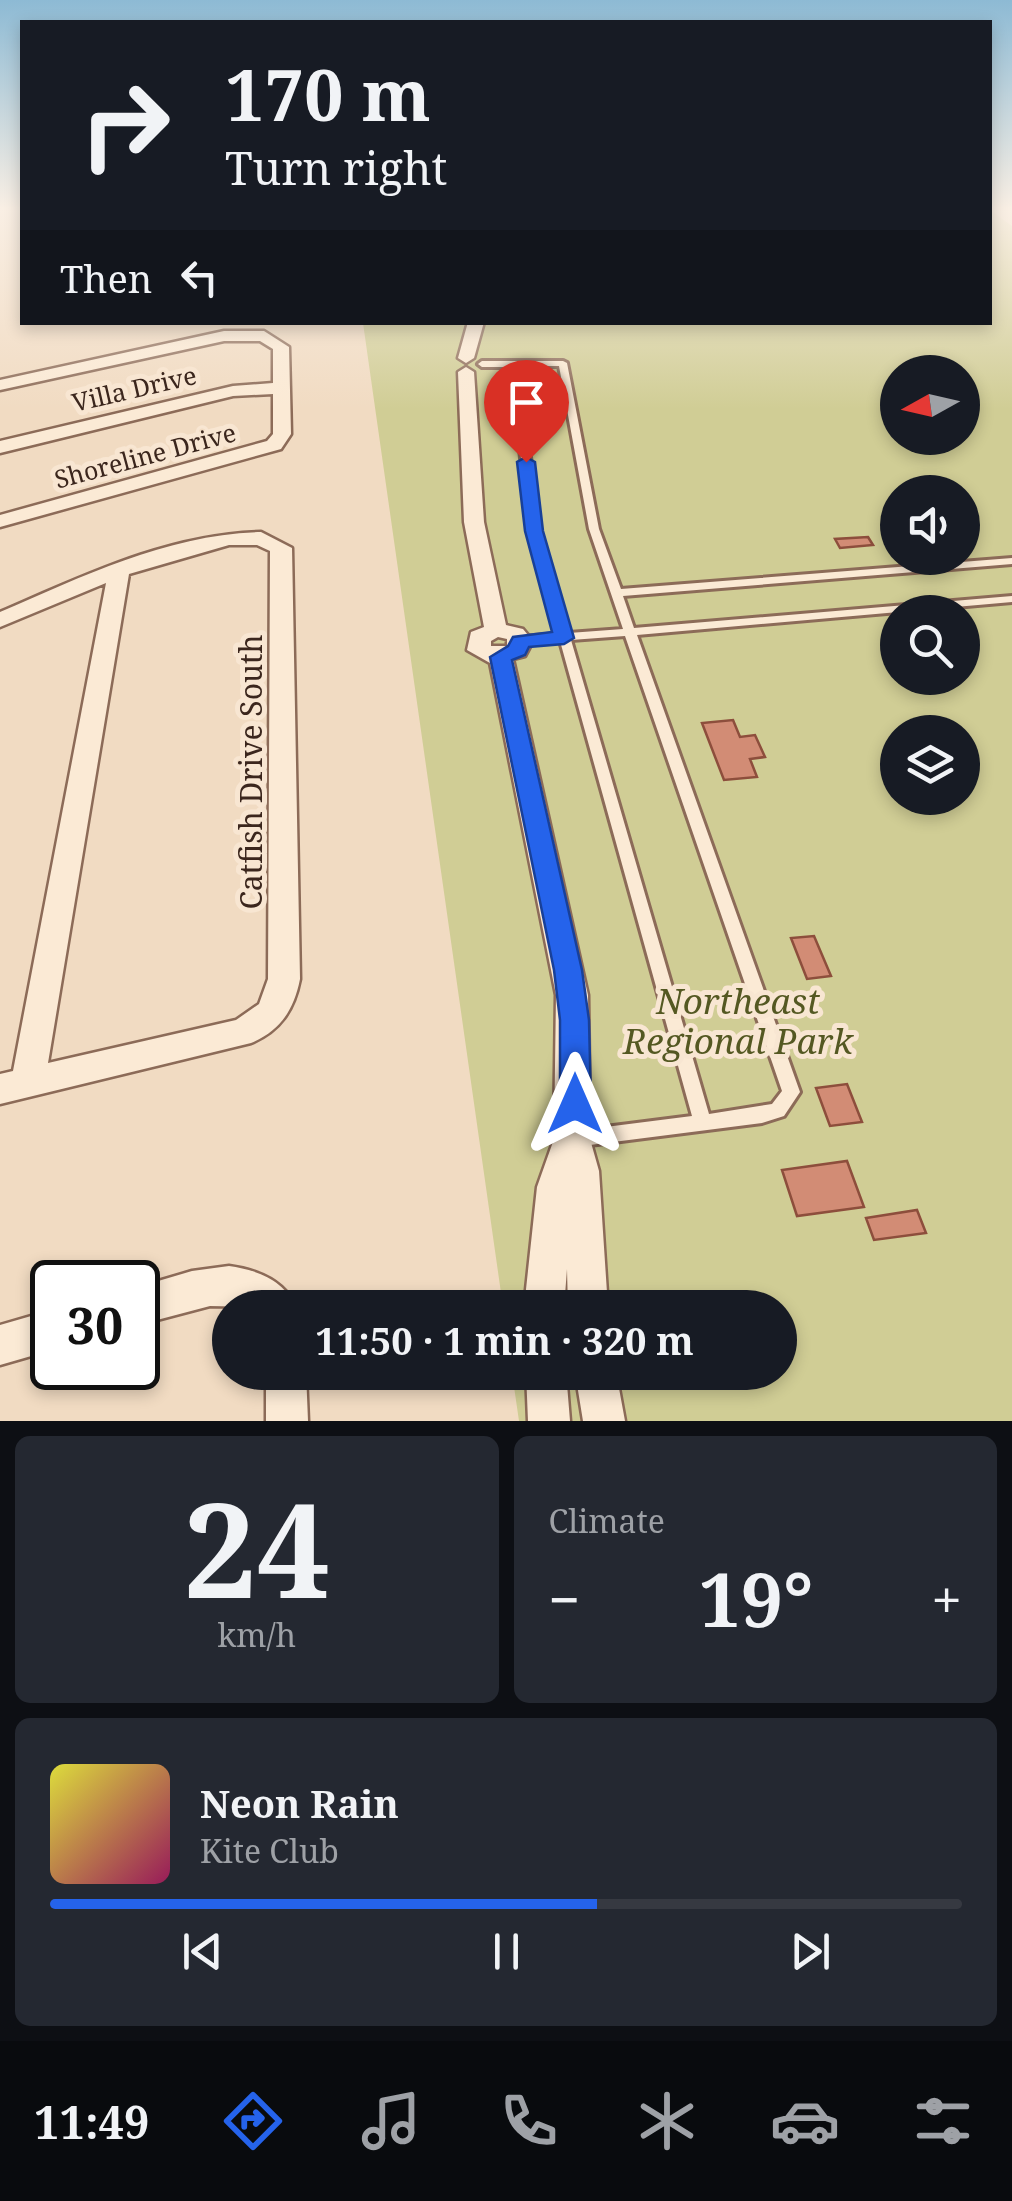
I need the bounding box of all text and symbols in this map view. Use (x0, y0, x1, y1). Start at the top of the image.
text: 170 m (225, 46, 431, 142)
icon: right (60, 60, 190, 190)
text: Turn right (225, 137, 447, 198)
icon: left (172, 250, 227, 305)
text: Then (60, 252, 152, 304)
north arrow (880, 355, 980, 455)
map controls (880, 355, 980, 815)
street label: Villa Drive (68, 357, 200, 419)
pin (484, 360, 569, 463)
icon: arrive (499, 375, 554, 430)
street label: Shoreline Drive (50, 414, 240, 496)
button: sound (880, 475, 980, 575)
button: search (880, 595, 980, 695)
street label: Catfish Drive South (230, 634, 271, 910)
button: layers (880, 715, 980, 815)
park label: Northeast Regional Park (622, 977, 854, 1064)
position arrow (523, 1052, 627, 1156)
speed limit sign: 30 (30, 1260, 160, 1390)
text: 11:50 · 1 min · 320 m (315, 1314, 694, 1366)
text: 24 (183, 1459, 330, 1636)
text: Climate (549, 1499, 665, 1542)
text: 19° (698, 1547, 813, 1649)
text: − (549, 1561, 580, 1636)
text: + (931, 1561, 962, 1636)
text: km/h (218, 1613, 296, 1656)
text: Neon Rain (200, 1777, 399, 1829)
text: Kite Club (200, 1829, 339, 1872)
icon: previous (175, 1924, 230, 1979)
icon: pause (479, 1924, 534, 1979)
icon: next (783, 1924, 838, 1979)
icon: directions (218, 2086, 288, 2156)
icon: music (356, 2086, 426, 2156)
icon: phone (494, 2086, 564, 2156)
icon: climate (632, 2086, 702, 2156)
icon: car (770, 2086, 840, 2156)
icon: filters (908, 2086, 978, 2156)
text: 11:49 (34, 2091, 149, 2152)

